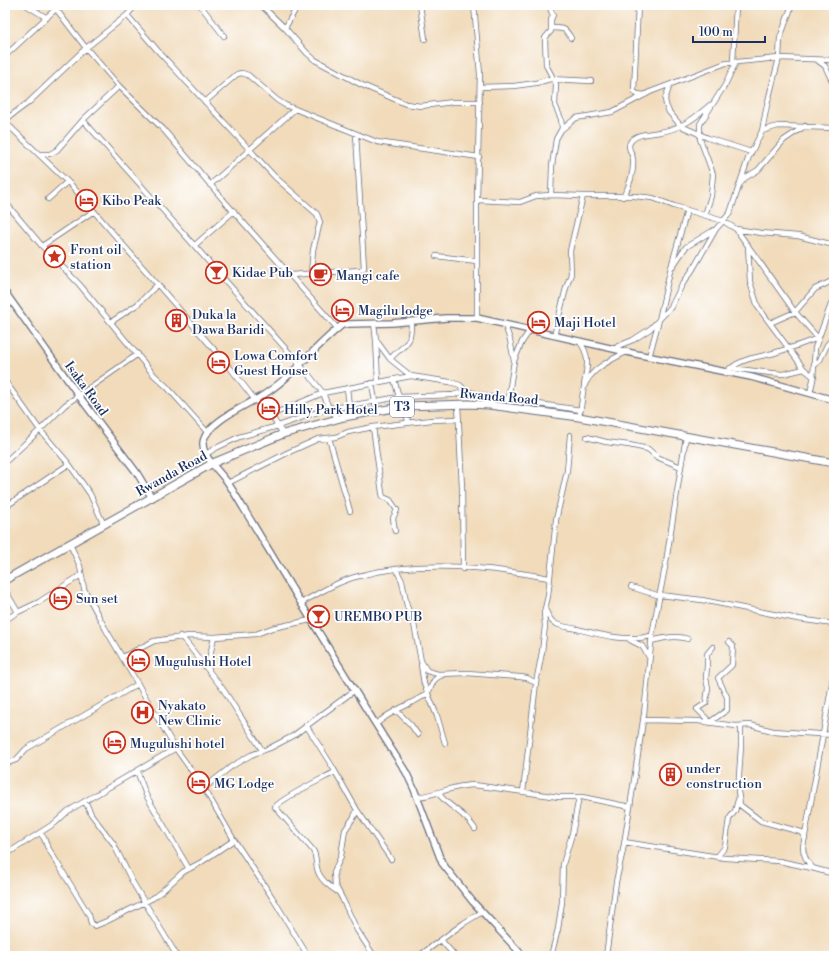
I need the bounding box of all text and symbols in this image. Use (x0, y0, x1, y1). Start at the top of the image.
scale bar (693, 18, 765, 44)
text: 100 m (699, 25, 733, 40)
hotel icon: Kibo Peak (73, 187, 99, 213)
place label: Kibo Peak (102, 193, 162, 209)
place label: Front oil station (70, 242, 122, 273)
place icon: Front oil station (41, 243, 67, 269)
bar icon: Kidae Pub (204, 259, 230, 285)
cafe icon: Mangi cafe (307, 262, 333, 288)
place label: Kidae Pub (232, 265, 293, 281)
place label: Mangi cafe (336, 268, 400, 284)
hotel icon: Magilu lodge (330, 297, 356, 323)
place label: Magilu lodge (358, 303, 433, 319)
place label: Duka la Dawa Baridi (192, 307, 264, 338)
building icon: Duka la Dawa Baridi (164, 308, 190, 334)
hotel icon: Maji Hotel (525, 309, 551, 335)
place label: Maji Hotel (554, 315, 616, 331)
place label: Lowa Comfort Guest House (234, 348, 318, 379)
hotel icon: Lowa Comfort Guest House (206, 349, 232, 375)
street label: Isaka Road (61, 358, 112, 420)
street label: Rwanda Road (459, 386, 540, 408)
hotel icon: Hilly Park Hotel (255, 396, 281, 422)
road number: T3 (390, 397, 414, 417)
place label: Hilly Park Hotel (284, 402, 378, 418)
street label: Rwanda Road (133, 447, 210, 500)
hotel icon: Sun set (47, 585, 73, 611)
place label: Sun set (76, 591, 119, 607)
bar icon: UREMBO PUB (306, 603, 332, 629)
place label: UREMBO PUB (334, 609, 422, 625)
hotel icon: Mugulushi Hotel (125, 648, 151, 674)
place label: Mugulushi Hotel (154, 654, 251, 670)
place label: Nyakato New Clinic (158, 698, 222, 729)
hospital icon: Nyakato New Clinic (130, 699, 156, 725)
hotel icon: Mugulushi hotel (101, 730, 127, 756)
place label: Mugulushi hotel (130, 736, 225, 752)
place label: under construction (686, 761, 762, 792)
building icon: under construction (657, 762, 683, 788)
hotel icon: MG Lodge (186, 770, 212, 796)
place label: MG Lodge (214, 776, 275, 792)

